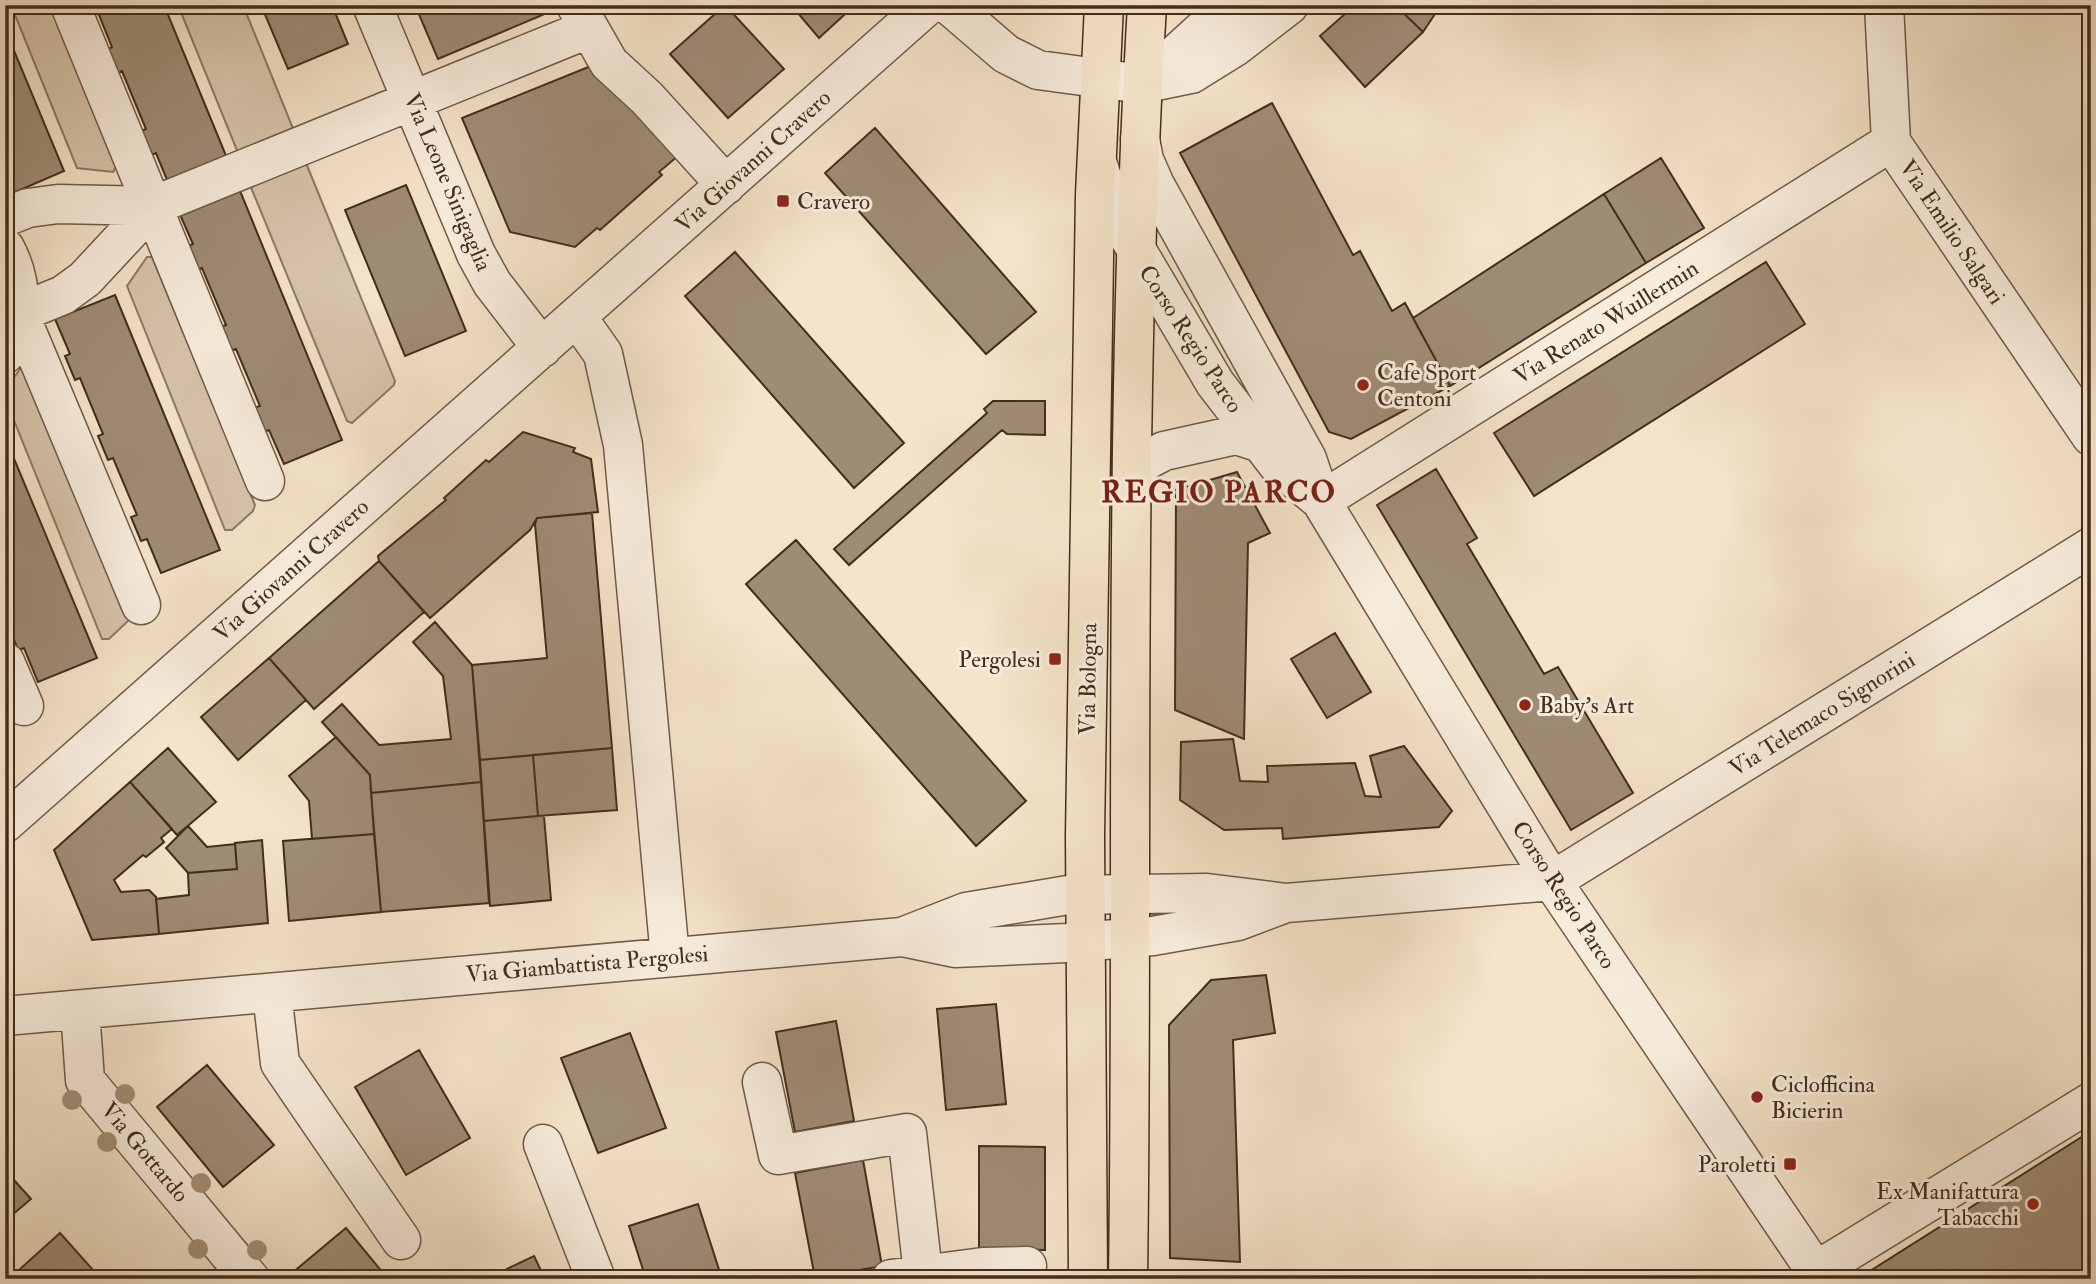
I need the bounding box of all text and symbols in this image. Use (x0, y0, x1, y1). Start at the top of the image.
street label: Via Giovanni Cravero (669, 84, 837, 238)
street label: Via Leone Sinigaglia (397, 89, 499, 276)
street label: Via Emilio Salgari (1893, 154, 2011, 310)
place label: Cravero (797, 187, 870, 215)
marker: Cravero (775, 193, 791, 209)
street label: Via Renato Wuillermin (1508, 253, 1704, 391)
street label: Corso Regio Parco (1132, 260, 1250, 418)
place label: Cafe Sport Centoni (1377, 358, 1477, 413)
marker: Cafe Sport Centoni (1355, 377, 1371, 393)
district label: REGIO PARCO (1101, 474, 1337, 511)
street label: Via Giovanni Cravero (207, 492, 375, 648)
street label: Via Bologna (1073, 622, 1103, 735)
place label: Pergolesi (958, 645, 1041, 674)
street label: Via Telemaco Signorini (1724, 645, 1920, 783)
marker: Pergolesi (1047, 651, 1063, 667)
place label: Baby's Art (1539, 691, 1634, 720)
marker: Baby's Art (1517, 697, 1533, 713)
street label: Corso Regio Parco (1505, 816, 1623, 974)
street label: Via Giambattista Pergolesi (465, 939, 709, 989)
place label: Ciclofficina Bicierin (1771, 1070, 1876, 1125)
marker: Ciclofficina Bicierin (1749, 1089, 1765, 1105)
street label: Via Gottardo (95, 1096, 195, 1208)
place label: Paroletti (1698, 1150, 1776, 1179)
marker: Paroletti (1782, 1156, 1798, 1172)
place label: Ex Manifattura Tabacchi (1876, 1177, 2020, 1232)
marker: Ex Manifattura Tabacchi (2025, 1196, 2041, 1212)

